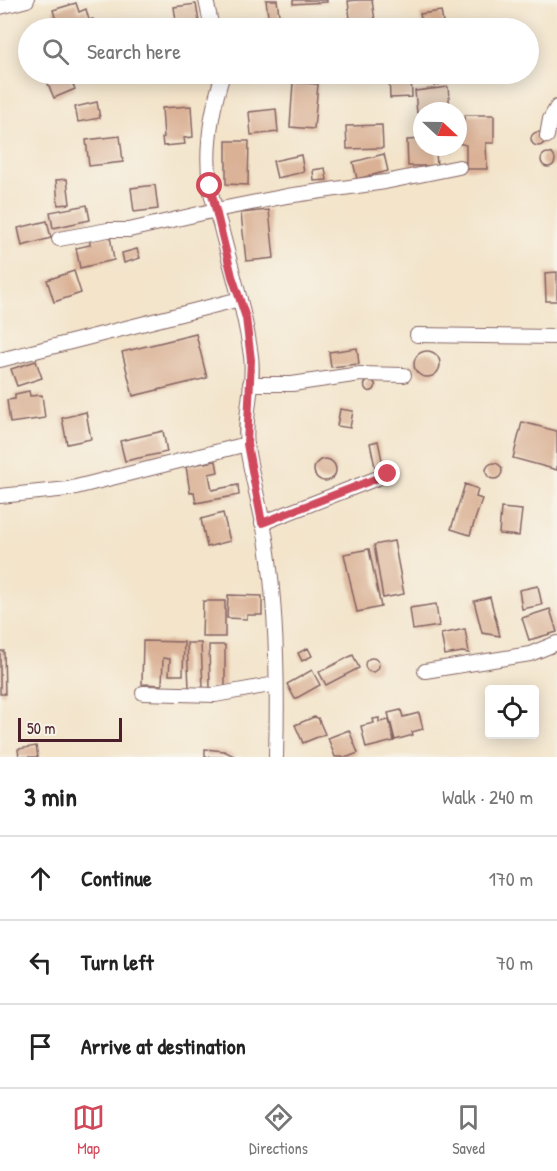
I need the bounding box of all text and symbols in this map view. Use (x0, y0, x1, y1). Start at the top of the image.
search box (18, 18, 539, 84)
icon: search (39, 35, 72, 68)
text: Search here (87, 36, 181, 66)
north arrow (413, 102, 467, 156)
route start (196, 172, 222, 198)
route end (374, 460, 400, 486)
map controls (485, 685, 539, 739)
button: locate (485, 685, 539, 739)
scale bar (18, 715, 122, 742)
text: 50 m (27, 717, 56, 739)
text: 3 min (24, 779, 77, 814)
text: Walk · 240 m (442, 783, 533, 810)
icon: ahead (24, 862, 57, 895)
text: Continue (81, 863, 152, 893)
text: 170 m (489, 865, 533, 892)
icon: left (24, 946, 57, 979)
text: Turn left (81, 947, 154, 977)
text: 70 m (496, 949, 533, 976)
icon: arrive (24, 1030, 57, 1063)
text: Arrive at destination (81, 1031, 246, 1061)
tab: Map (72, 1101, 105, 1159)
tab: Directions (249, 1101, 308, 1159)
tab: Saved (452, 1101, 485, 1159)

